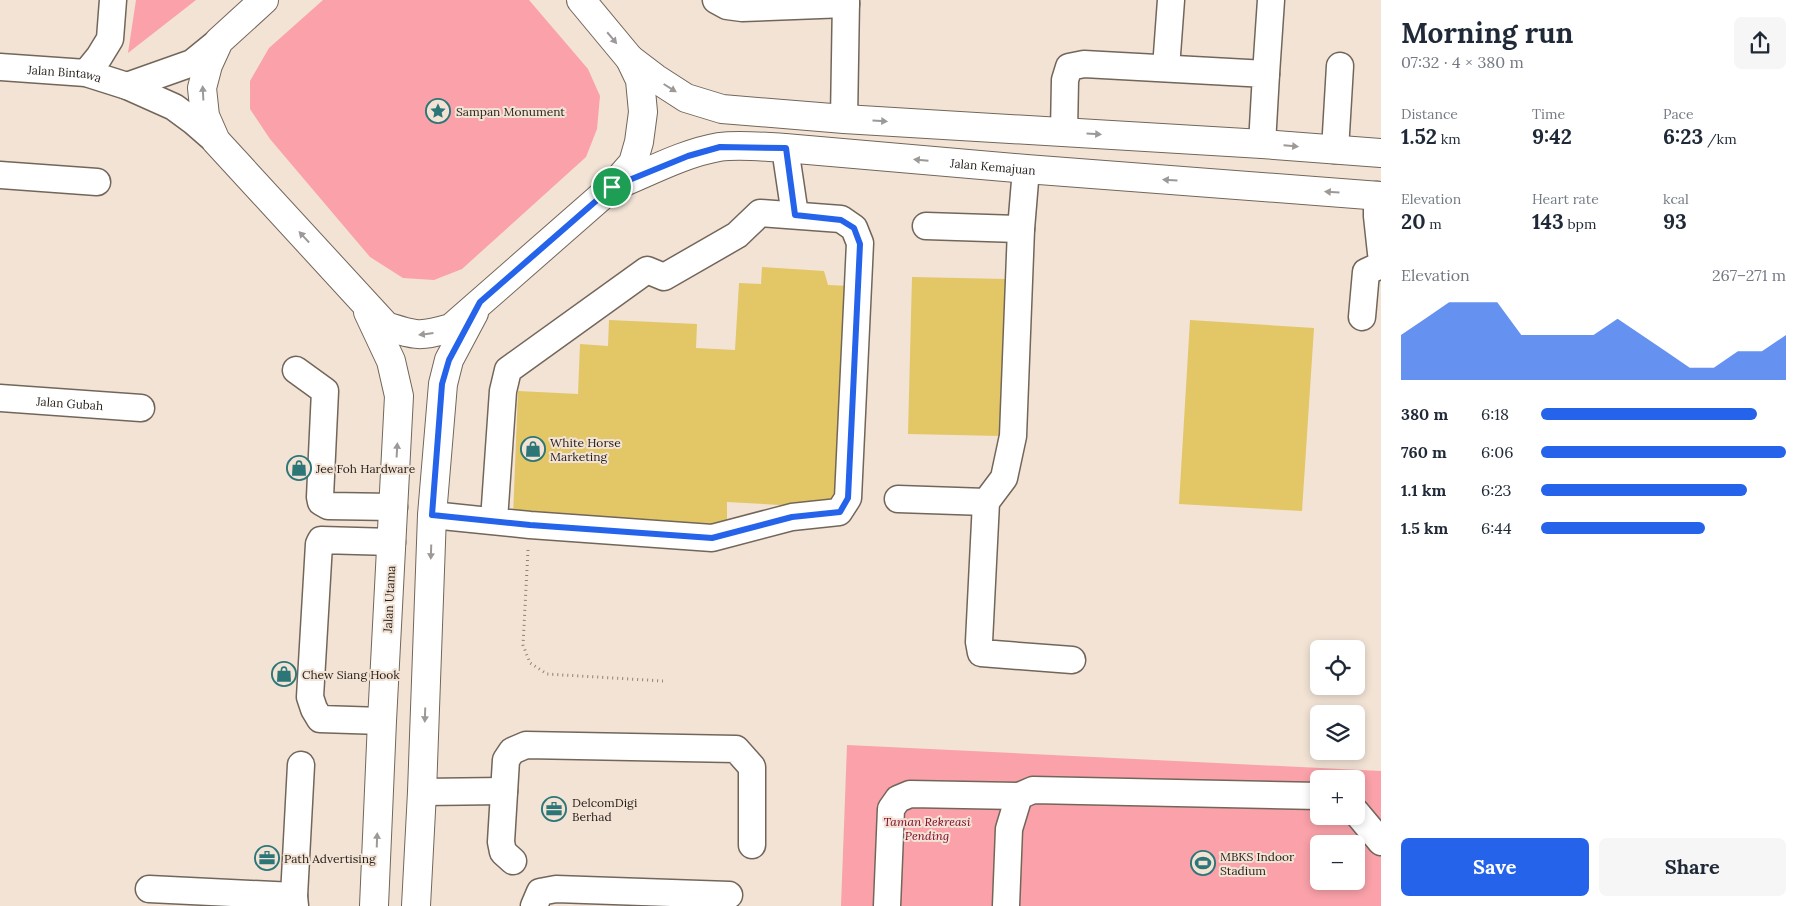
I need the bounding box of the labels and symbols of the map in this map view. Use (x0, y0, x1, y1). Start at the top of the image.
one-way arrow (607, 31, 618, 44)
street label: Jalan Bintawa (26, 61, 104, 85)
one-way arrow (663, 83, 676, 93)
one-way arrow (199, 85, 207, 101)
place icon: Sampan Monument (425, 98, 451, 124)
place label: Sampan Monument (456, 104, 565, 119)
one-way arrow (872, 117, 888, 125)
one-way arrow (1087, 130, 1103, 138)
one-way arrow (1284, 143, 1300, 151)
street label: Jalan Kemajuan (949, 155, 1036, 177)
one-way arrow (913, 156, 929, 164)
pin (591, 166, 633, 208)
one-way arrow (1162, 176, 1178, 184)
one-way arrow (1324, 188, 1340, 196)
one-way arrow (298, 231, 310, 243)
one-way arrow (417, 330, 433, 338)
street label: Jalan Gubah (35, 393, 104, 413)
place label: White Horse Marketing (550, 435, 621, 464)
shop icon: White Horse Marketing (520, 436, 546, 462)
one-way arrow (393, 442, 401, 458)
shop icon: Jee Foh Hardware (286, 455, 312, 481)
place label: Jee Foh Hardware (315, 461, 416, 476)
one-way arrow (426, 544, 434, 560)
street label: Jalan Utama (380, 565, 398, 634)
shop icon: Chew Siang Hook (271, 661, 297, 687)
place label: Chew Siang Hook (302, 667, 400, 682)
one-way arrow (421, 707, 429, 723)
place label: DelcomDigi Berhad (572, 795, 637, 824)
office icon: DelcomDigi Berhad (541, 796, 567, 822)
park label: Taman Rekreasi Pending (883, 814, 971, 843)
one-way arrow (373, 832, 381, 848)
office icon: Path Advertising (254, 845, 280, 871)
place label: MBKS Indoor Stadium (1220, 849, 1295, 878)
sports icon: MBKS Indoor Stadium (1190, 850, 1216, 876)
place label: Path Advertising (284, 851, 376, 866)

